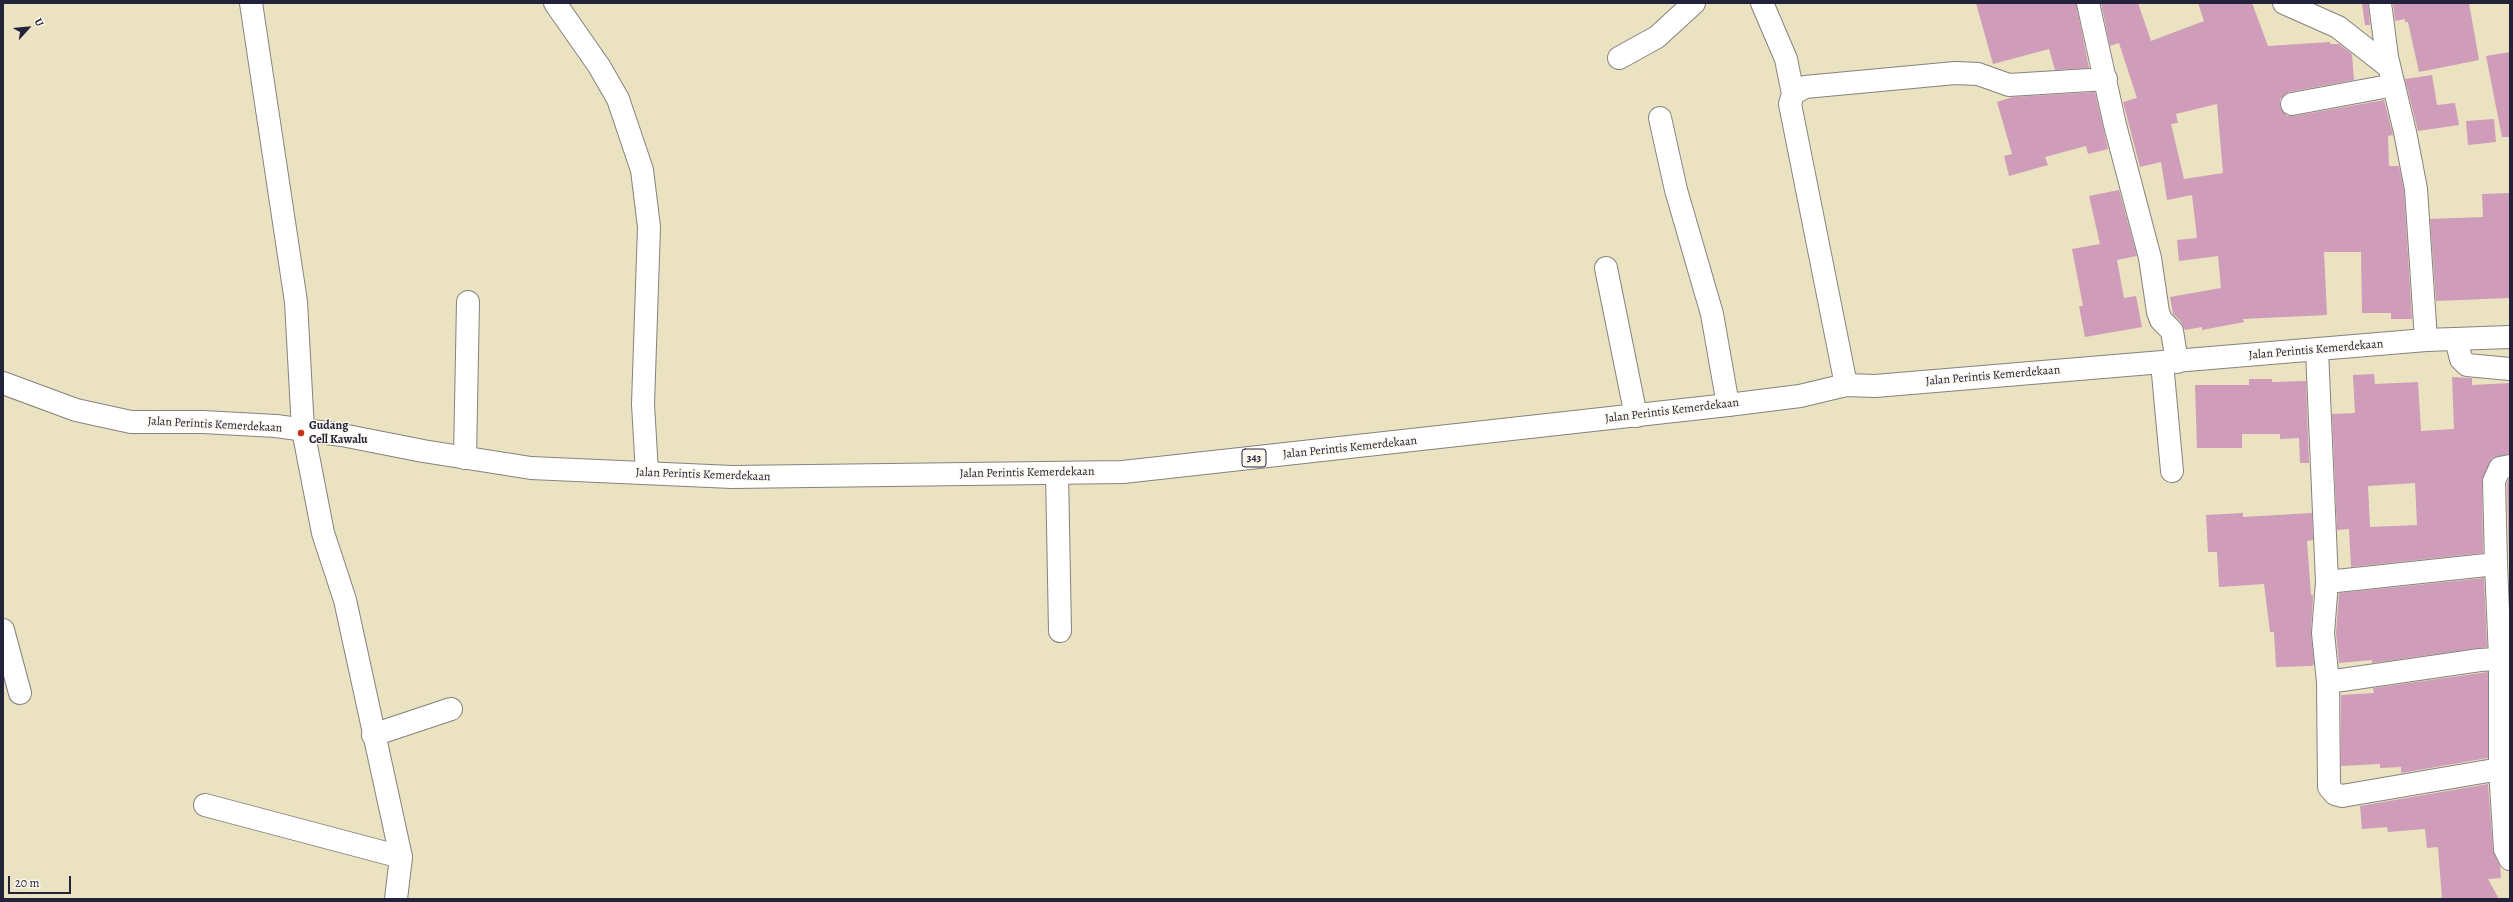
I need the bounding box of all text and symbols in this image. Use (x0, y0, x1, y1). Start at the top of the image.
north arrow (8, 8, 48, 48)
text: U (31, 16, 47, 29)
street label: Jalan Perintis Kemerdekaan (2248, 337, 2384, 363)
street label: Jalan Perintis Kemerdekaan (1925, 363, 2061, 389)
street label: Jalan Perintis Kemerdekaan (1604, 396, 1740, 426)
street label: Jalan Perintis Kemerdekaan (147, 414, 283, 436)
place label: Gudang Cell Kawalu (309, 419, 368, 447)
marker: Gudang Cell Kawalu (296, 428, 306, 438)
street label: Jalan Perintis Kemerdekaan (1282, 434, 1418, 462)
road number: 343 (1242, 449, 1266, 467)
street label: Jalan Perintis Kemerdekaan (635, 465, 771, 485)
street label: Jalan Perintis Kemerdekaan (959, 465, 1095, 481)
scale bar (10, 868, 73, 894)
text: 20 m (15, 875, 39, 891)

